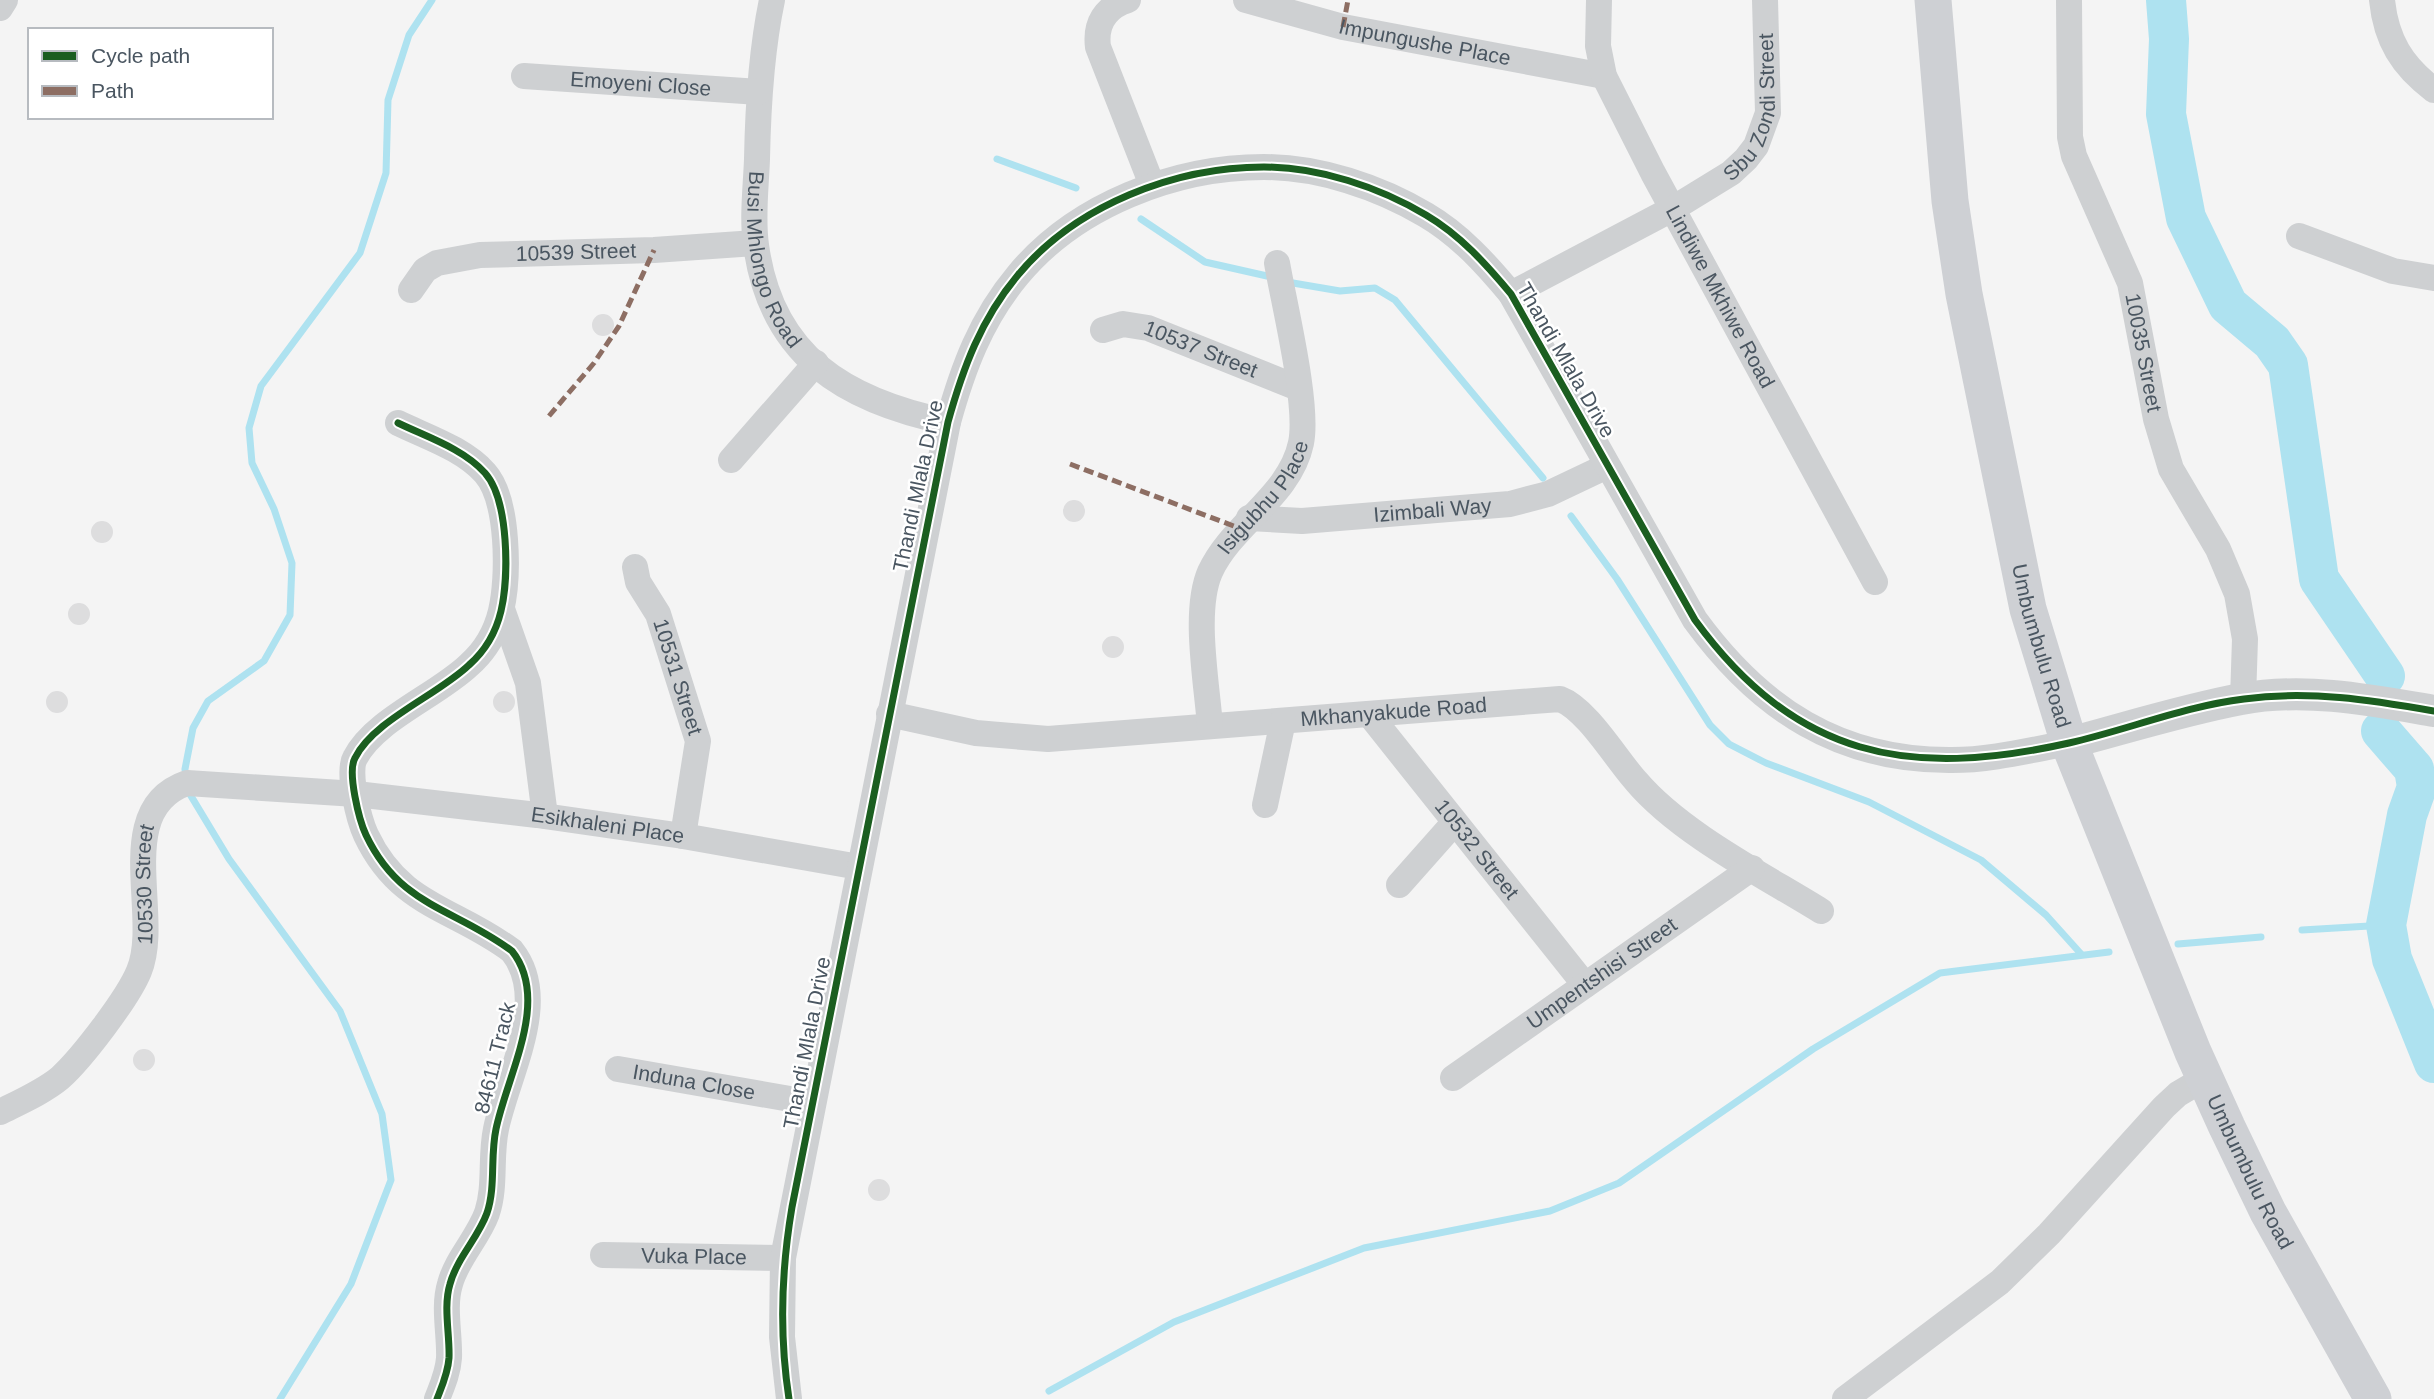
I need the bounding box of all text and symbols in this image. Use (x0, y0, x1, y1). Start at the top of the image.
street label: Impungushe Place (1336, 14, 1513, 69)
legend (28, 28, 273, 119)
street label: Sbu Zondi Street (1718, 33, 1779, 185)
text: Cycle path (91, 44, 190, 67)
street label: Emoyeni Close (569, 67, 712, 100)
text: Path (91, 79, 134, 102)
street label: Busi Mhlongo Road (743, 170, 806, 352)
street label: Lindiwe Mkhiwe Road (1662, 201, 1779, 392)
street label: 10539 Street (515, 239, 637, 265)
street label: Thandi Mlala Drive (1513, 278, 1620, 441)
street label: 10035 Street (2121, 291, 2166, 414)
street label: 10537 Street (1141, 316, 1261, 382)
street label: Thandi Mlala Drive (888, 398, 947, 574)
street label: Isigubhu Place (1212, 438, 1312, 558)
street label: Izimbali Way (1373, 494, 1493, 526)
street label: Umbumbulu Road (2008, 562, 2076, 730)
street label: 10531 Street (649, 616, 707, 738)
street label: Mkhanyakude Road (1300, 693, 1488, 730)
street label: 10532 Street (1431, 795, 1524, 903)
street label: Esikhaleni Place (530, 802, 686, 847)
street label: 10530 Street (131, 822, 158, 945)
street label: Umpentshisi Street (1522, 912, 1681, 1033)
street label: Thandi Mlala Drive (779, 955, 835, 1131)
street label: 84611 Track (470, 999, 520, 1116)
street label: Induna Close (631, 1060, 757, 1104)
street label: Umbumbulu Road (2203, 1091, 2298, 1253)
street label: Vuka Place (641, 1244, 747, 1268)

